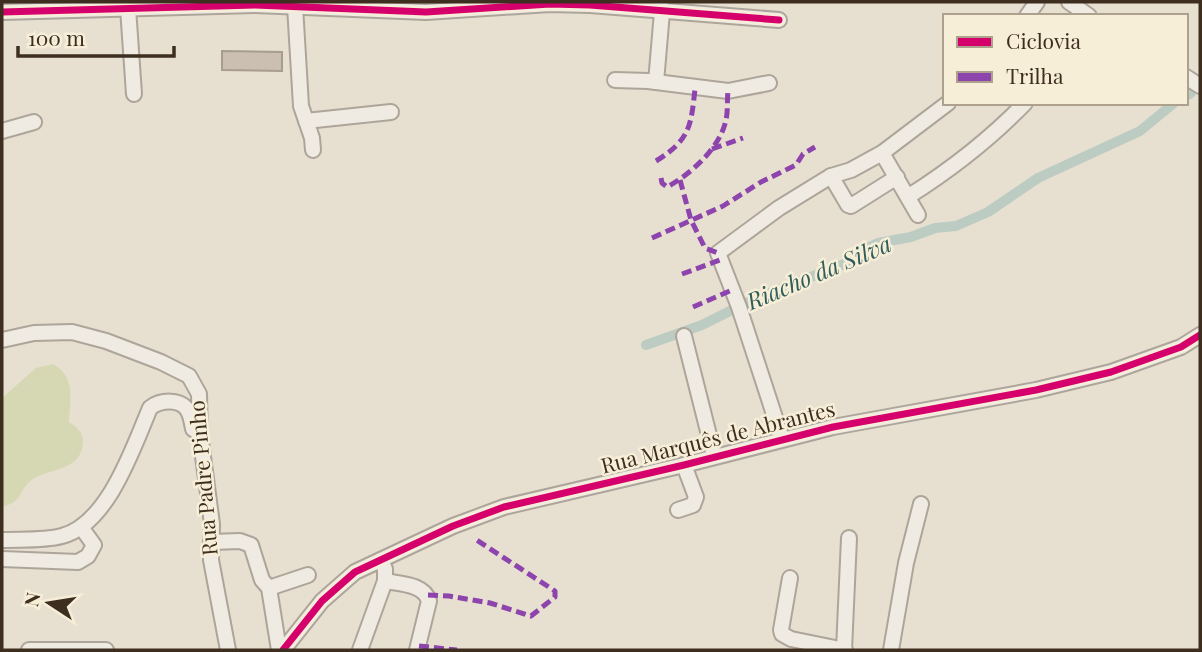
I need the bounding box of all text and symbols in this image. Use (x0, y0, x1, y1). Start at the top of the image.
scale bar (18, 14, 173, 58)
legend (943, 14, 1188, 105)
text: 100 m (28, 23, 85, 51)
text: Ciclovia (1006, 26, 1081, 54)
text: Trilha (1006, 61, 1064, 89)
water label: Riacho da Silva (740, 227, 896, 316)
street label: Rua Marquês de Abrantes (598, 393, 837, 479)
street label: Rua Padre Pinho (181, 399, 223, 557)
north arrow (14, 568, 84, 638)
text: N (17, 590, 46, 609)

